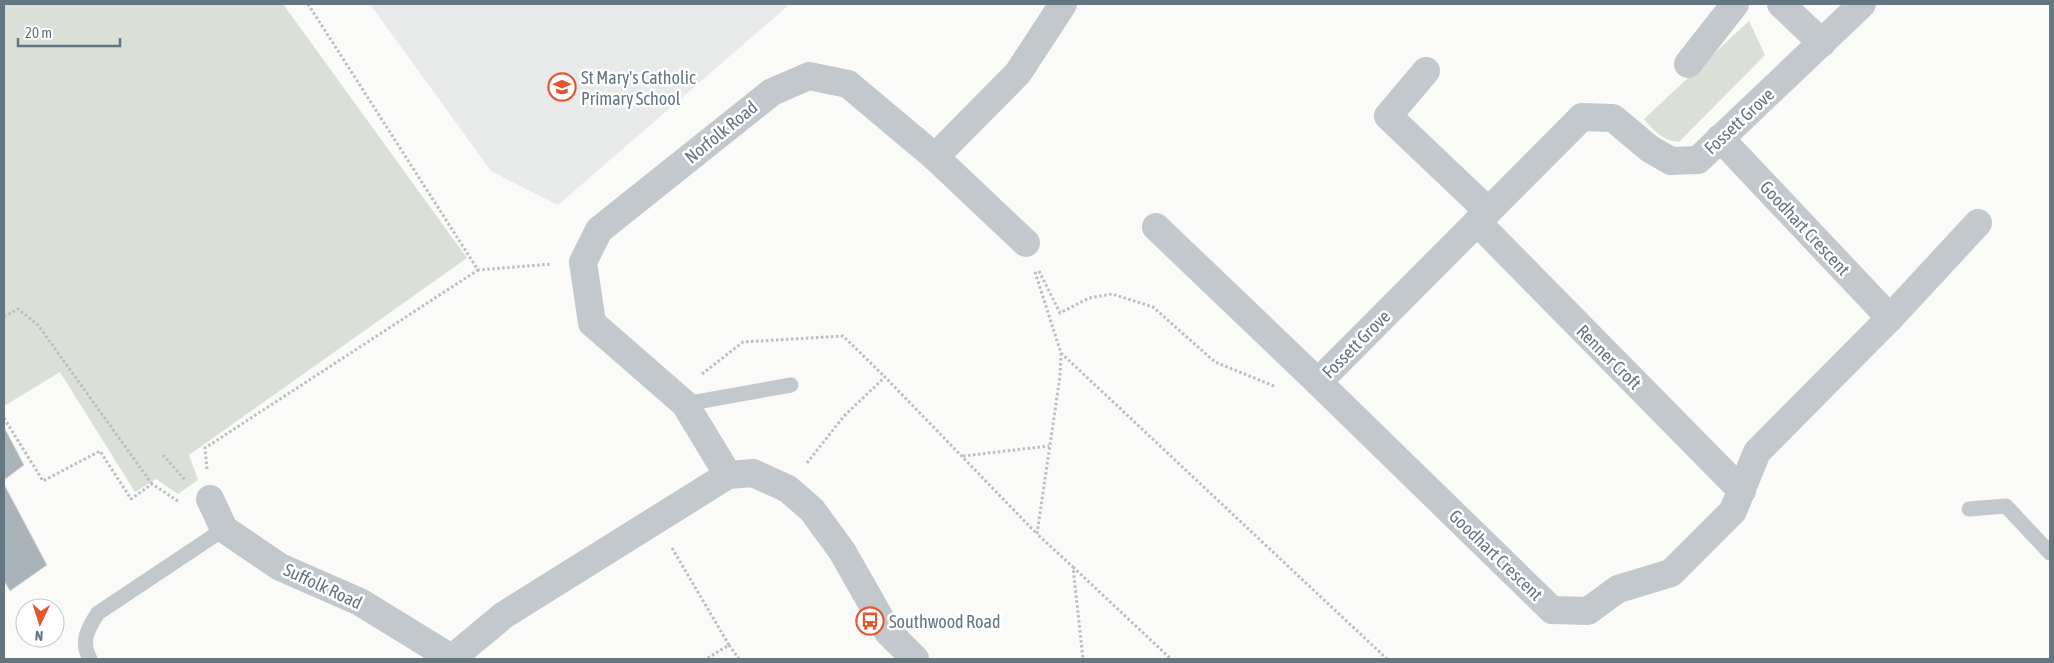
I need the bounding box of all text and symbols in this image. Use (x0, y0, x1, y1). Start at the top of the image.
scale bar (18, 15, 120, 47)
text: 20 m (25, 24, 52, 41)
place label: St Mary's Catholic Primary School (581, 67, 696, 109)
school or university icon: St Mary's Catholic Primary School (547, 72, 577, 102)
street label: Fossett Grove (1700, 83, 1778, 159)
street label: Norfolk Road (681, 96, 761, 168)
street label: Goodhart Crescent (1756, 176, 1854, 280)
street label: Fossett Grove (1318, 306, 1394, 382)
street label: Renner Croft (1572, 320, 1646, 394)
street label: Goodhart Crescent (1445, 505, 1547, 605)
street label: Suffolk Road (280, 559, 366, 613)
north arrow (15, 598, 65, 648)
bus stop icon: Southwood Road (855, 606, 885, 636)
place label: Southwood Road (889, 611, 1000, 632)
text: N (34, 628, 44, 644)

